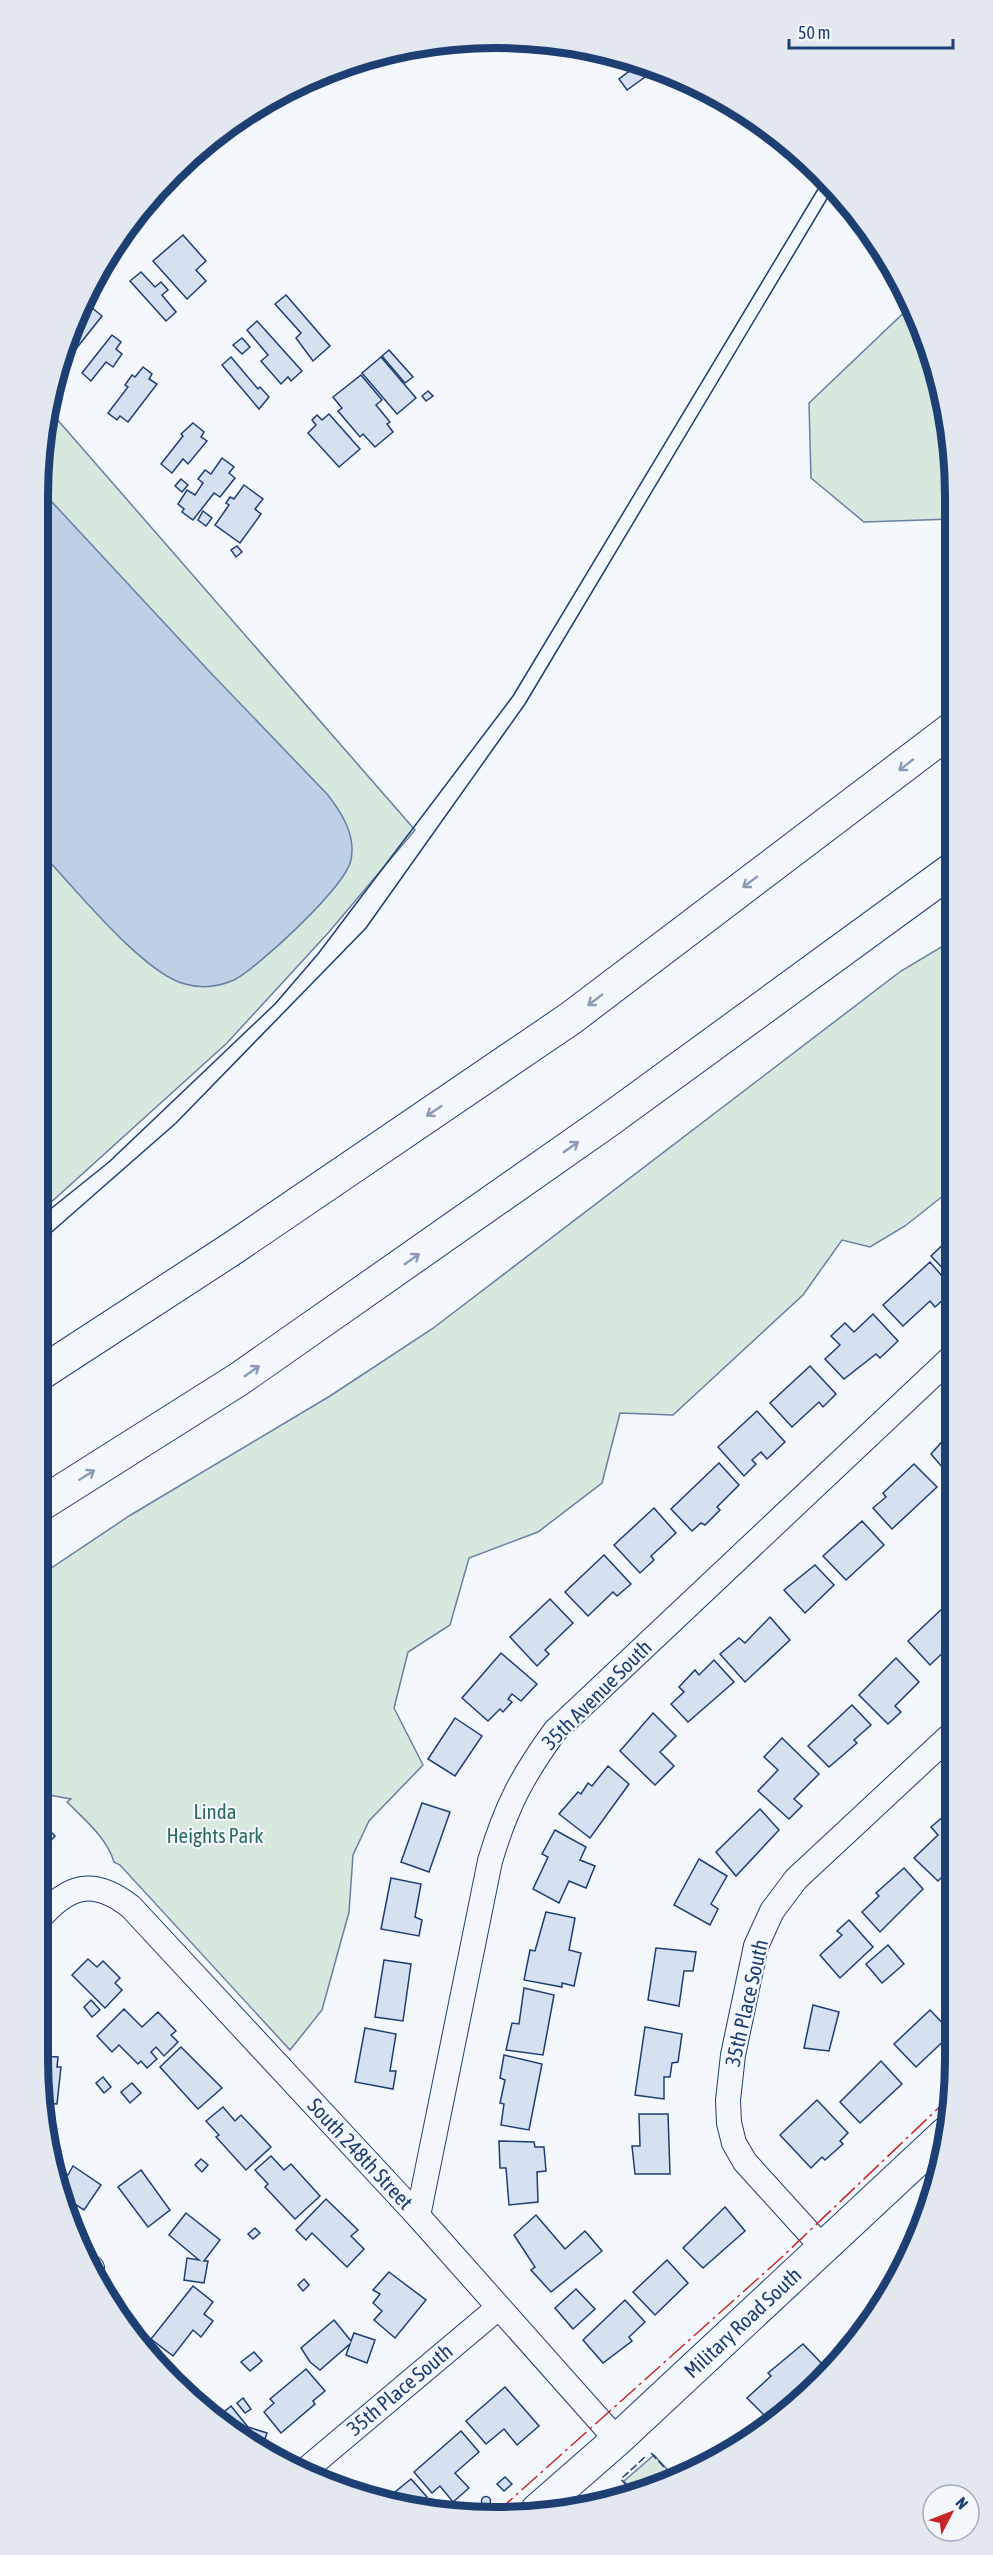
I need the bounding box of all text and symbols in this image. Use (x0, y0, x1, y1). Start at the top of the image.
scale bar (789, 12, 952, 50)
text: 50 m (798, 22, 830, 43)
one-way arrow (898, 758, 914, 771)
one-way arrow (743, 876, 759, 888)
one-way arrow (587, 993, 603, 1006)
one-way arrow (426, 1104, 443, 1117)
one-way arrow (563, 1141, 579, 1153)
one-way arrow (403, 1253, 419, 1265)
one-way arrow (243, 1364, 259, 1377)
one-way arrow (78, 1468, 95, 1480)
street label: 35th Avenue South (537, 1635, 656, 1754)
park label: Linda Heights Park (166, 1799, 264, 1847)
street label: 35th Place South (720, 1937, 772, 2069)
street label: South 248th Street (303, 2093, 418, 2214)
street label: Military Road South (679, 2262, 806, 2382)
street label: 35th Place South (342, 2338, 457, 2440)
north arrow (921, 2483, 981, 2543)
text: N (952, 2493, 972, 2512)

